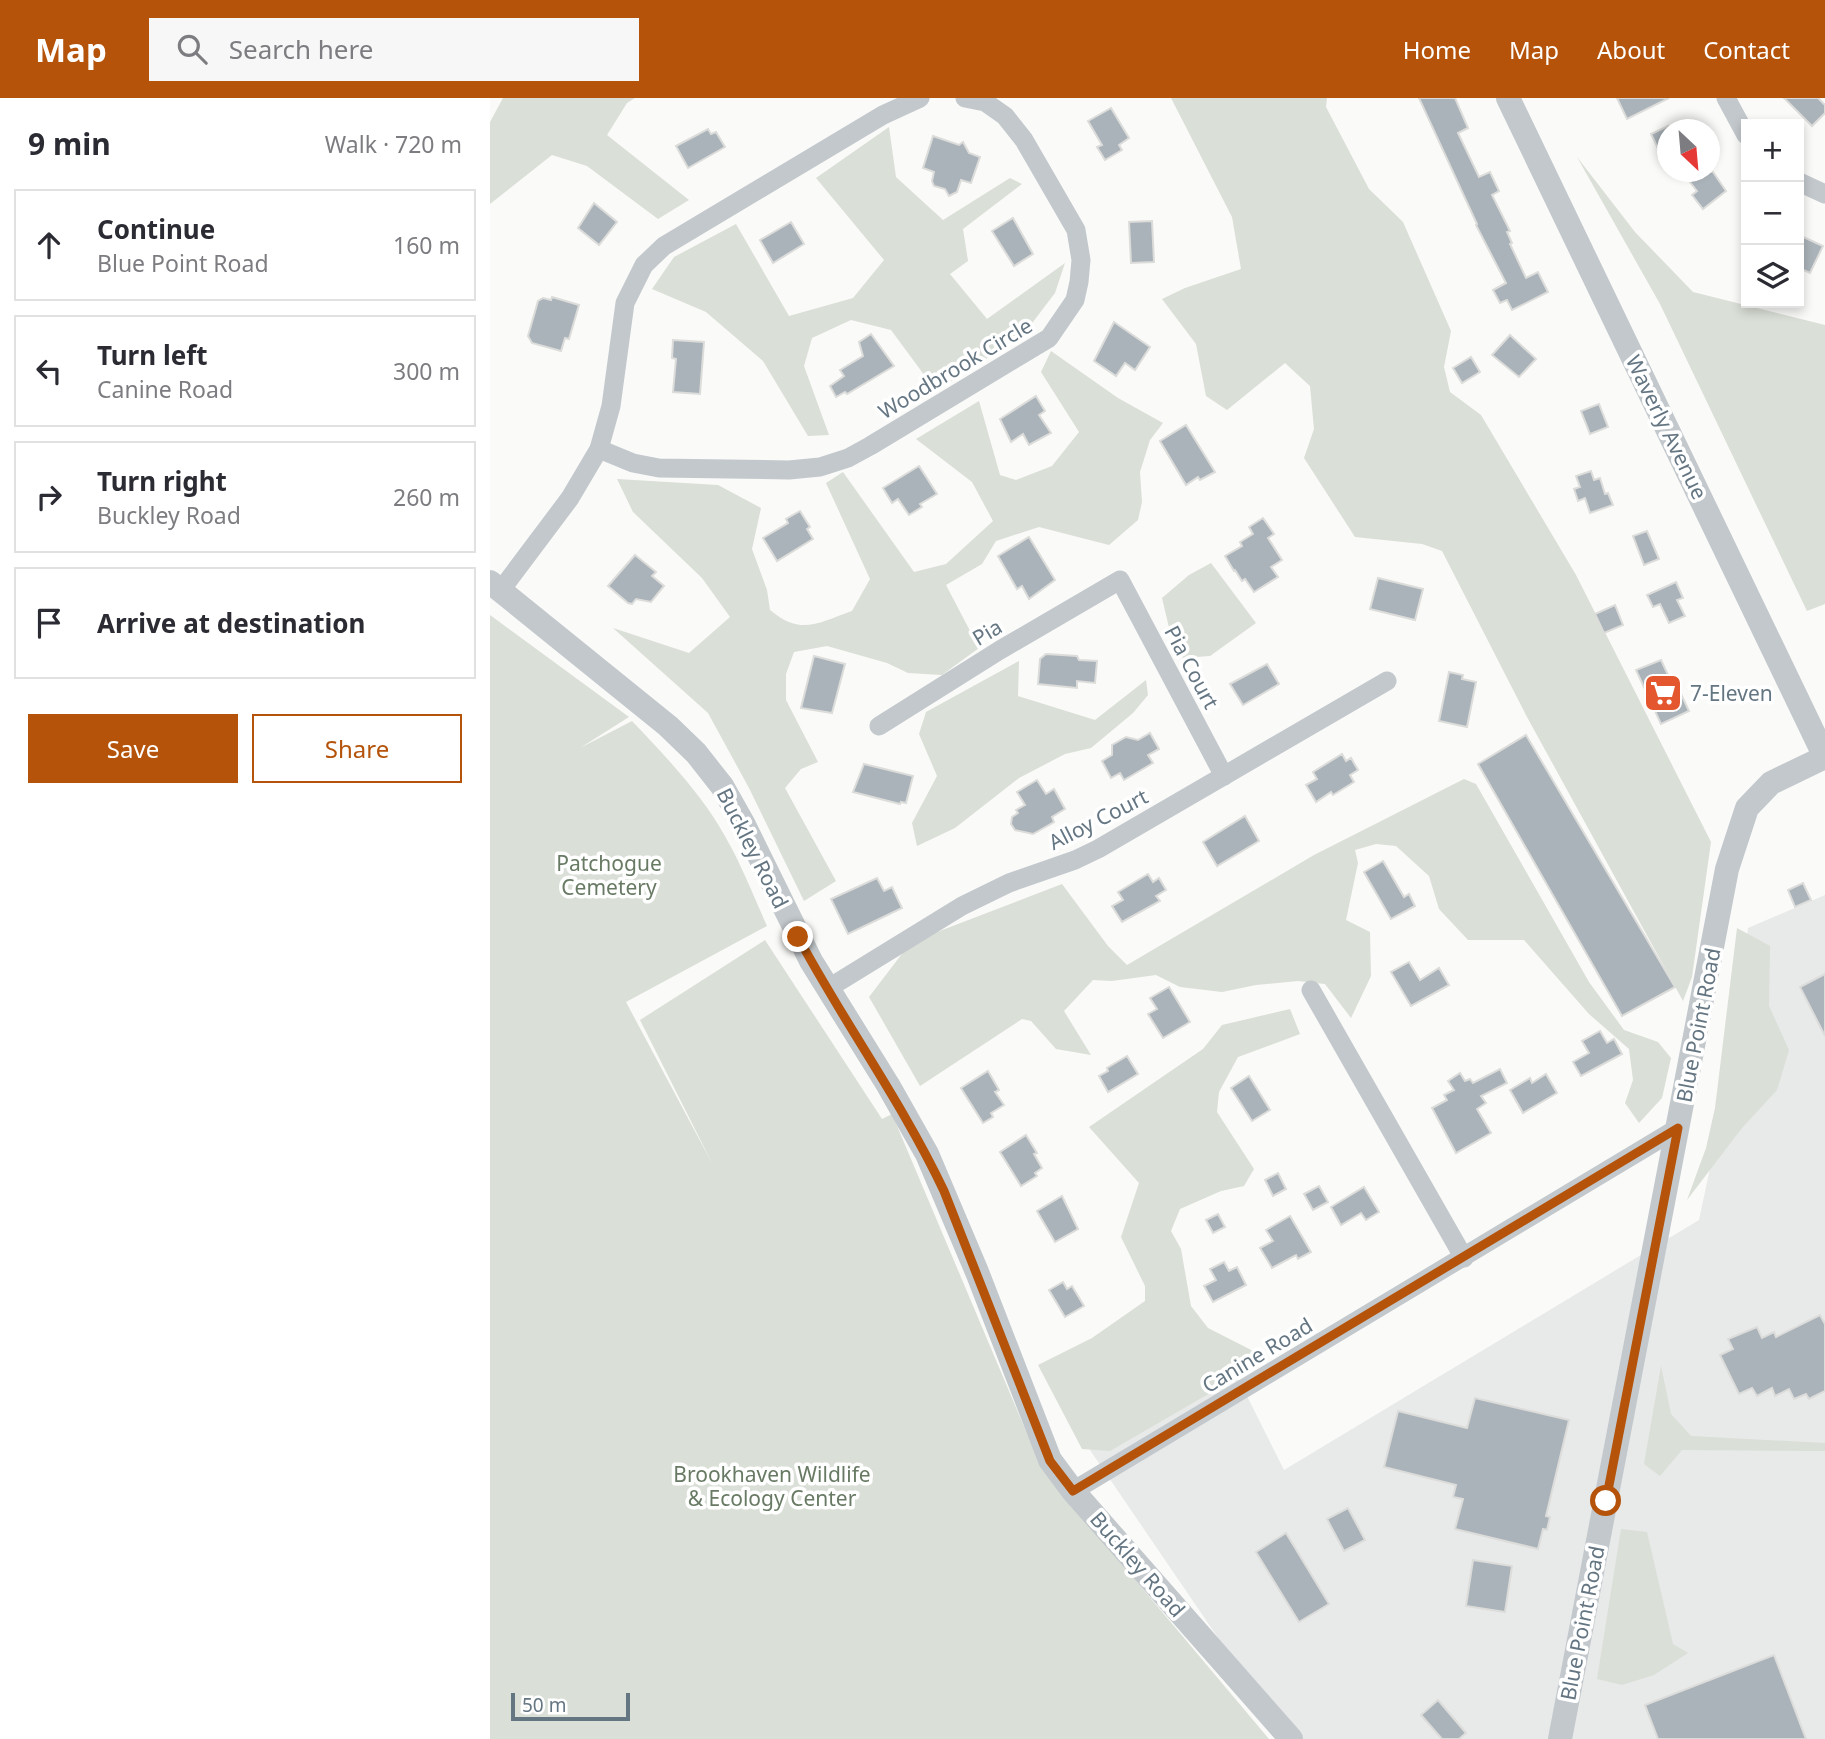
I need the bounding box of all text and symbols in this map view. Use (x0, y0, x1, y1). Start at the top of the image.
search box (149, 18, 639, 81)
text: Map (35, 27, 107, 72)
icon: search (173, 30, 211, 68)
text: Search here (229, 31, 373, 67)
text: Home (1403, 33, 1471, 66)
text: Map (1509, 33, 1559, 66)
text: About (1597, 33, 1665, 66)
text: Contact (1703, 33, 1790, 66)
north arrow (1657, 119, 1720, 182)
map controls (1741, 119, 1804, 308)
button: + (1741, 119, 1804, 182)
text: 9 min (28, 123, 111, 164)
text: Walk · 720 m (325, 128, 462, 160)
button: − (1741, 182, 1804, 245)
text: Continue (97, 211, 215, 247)
icon: ahead (30, 226, 68, 264)
text: 160 m (393, 229, 460, 261)
button: layers (1741, 245, 1804, 308)
text: Blue Point Road (97, 247, 269, 279)
street label: Woodbrook Circle (873, 311, 1037, 425)
text: Turn left (97, 337, 208, 373)
street label: Waverly Avenue (1620, 350, 1714, 504)
icon: left (30, 352, 68, 390)
text: 300 m (393, 355, 460, 387)
text: Canine Road (97, 373, 233, 405)
text: Turn right (97, 463, 227, 499)
icon: right (30, 478, 68, 516)
text: 260 m (393, 481, 460, 513)
text: Buckley Road (97, 499, 241, 531)
icon: arrive (30, 604, 68, 642)
text: Arrive at destination (97, 605, 366, 641)
street label: Pia (967, 612, 1007, 652)
street label: Pia Court (1158, 620, 1226, 714)
supermarket icon: 7-Eleven (1642, 672, 1684, 714)
place label: 7-Eleven (1690, 679, 1773, 707)
button: Save (28, 714, 238, 783)
button: Share (252, 714, 462, 783)
street label: Alloy Court (1044, 782, 1153, 856)
street label: Buckley Road (711, 783, 795, 913)
park label: Patchogue Cemetery (556, 849, 662, 901)
route end (782, 921, 813, 952)
street label: Blue Point Road (1669, 945, 1727, 1105)
street label: Canine Road (1197, 1311, 1317, 1399)
park label: Brookhaven Wildlife & Ecology Center (673, 1460, 871, 1512)
route start (1590, 1485, 1621, 1516)
street label: Buckley Road (1084, 1505, 1192, 1623)
street label: Blue Point Road (1553, 1543, 1611, 1703)
scale bar (511, 1690, 630, 1722)
text: 50 m (522, 1692, 566, 1718)

